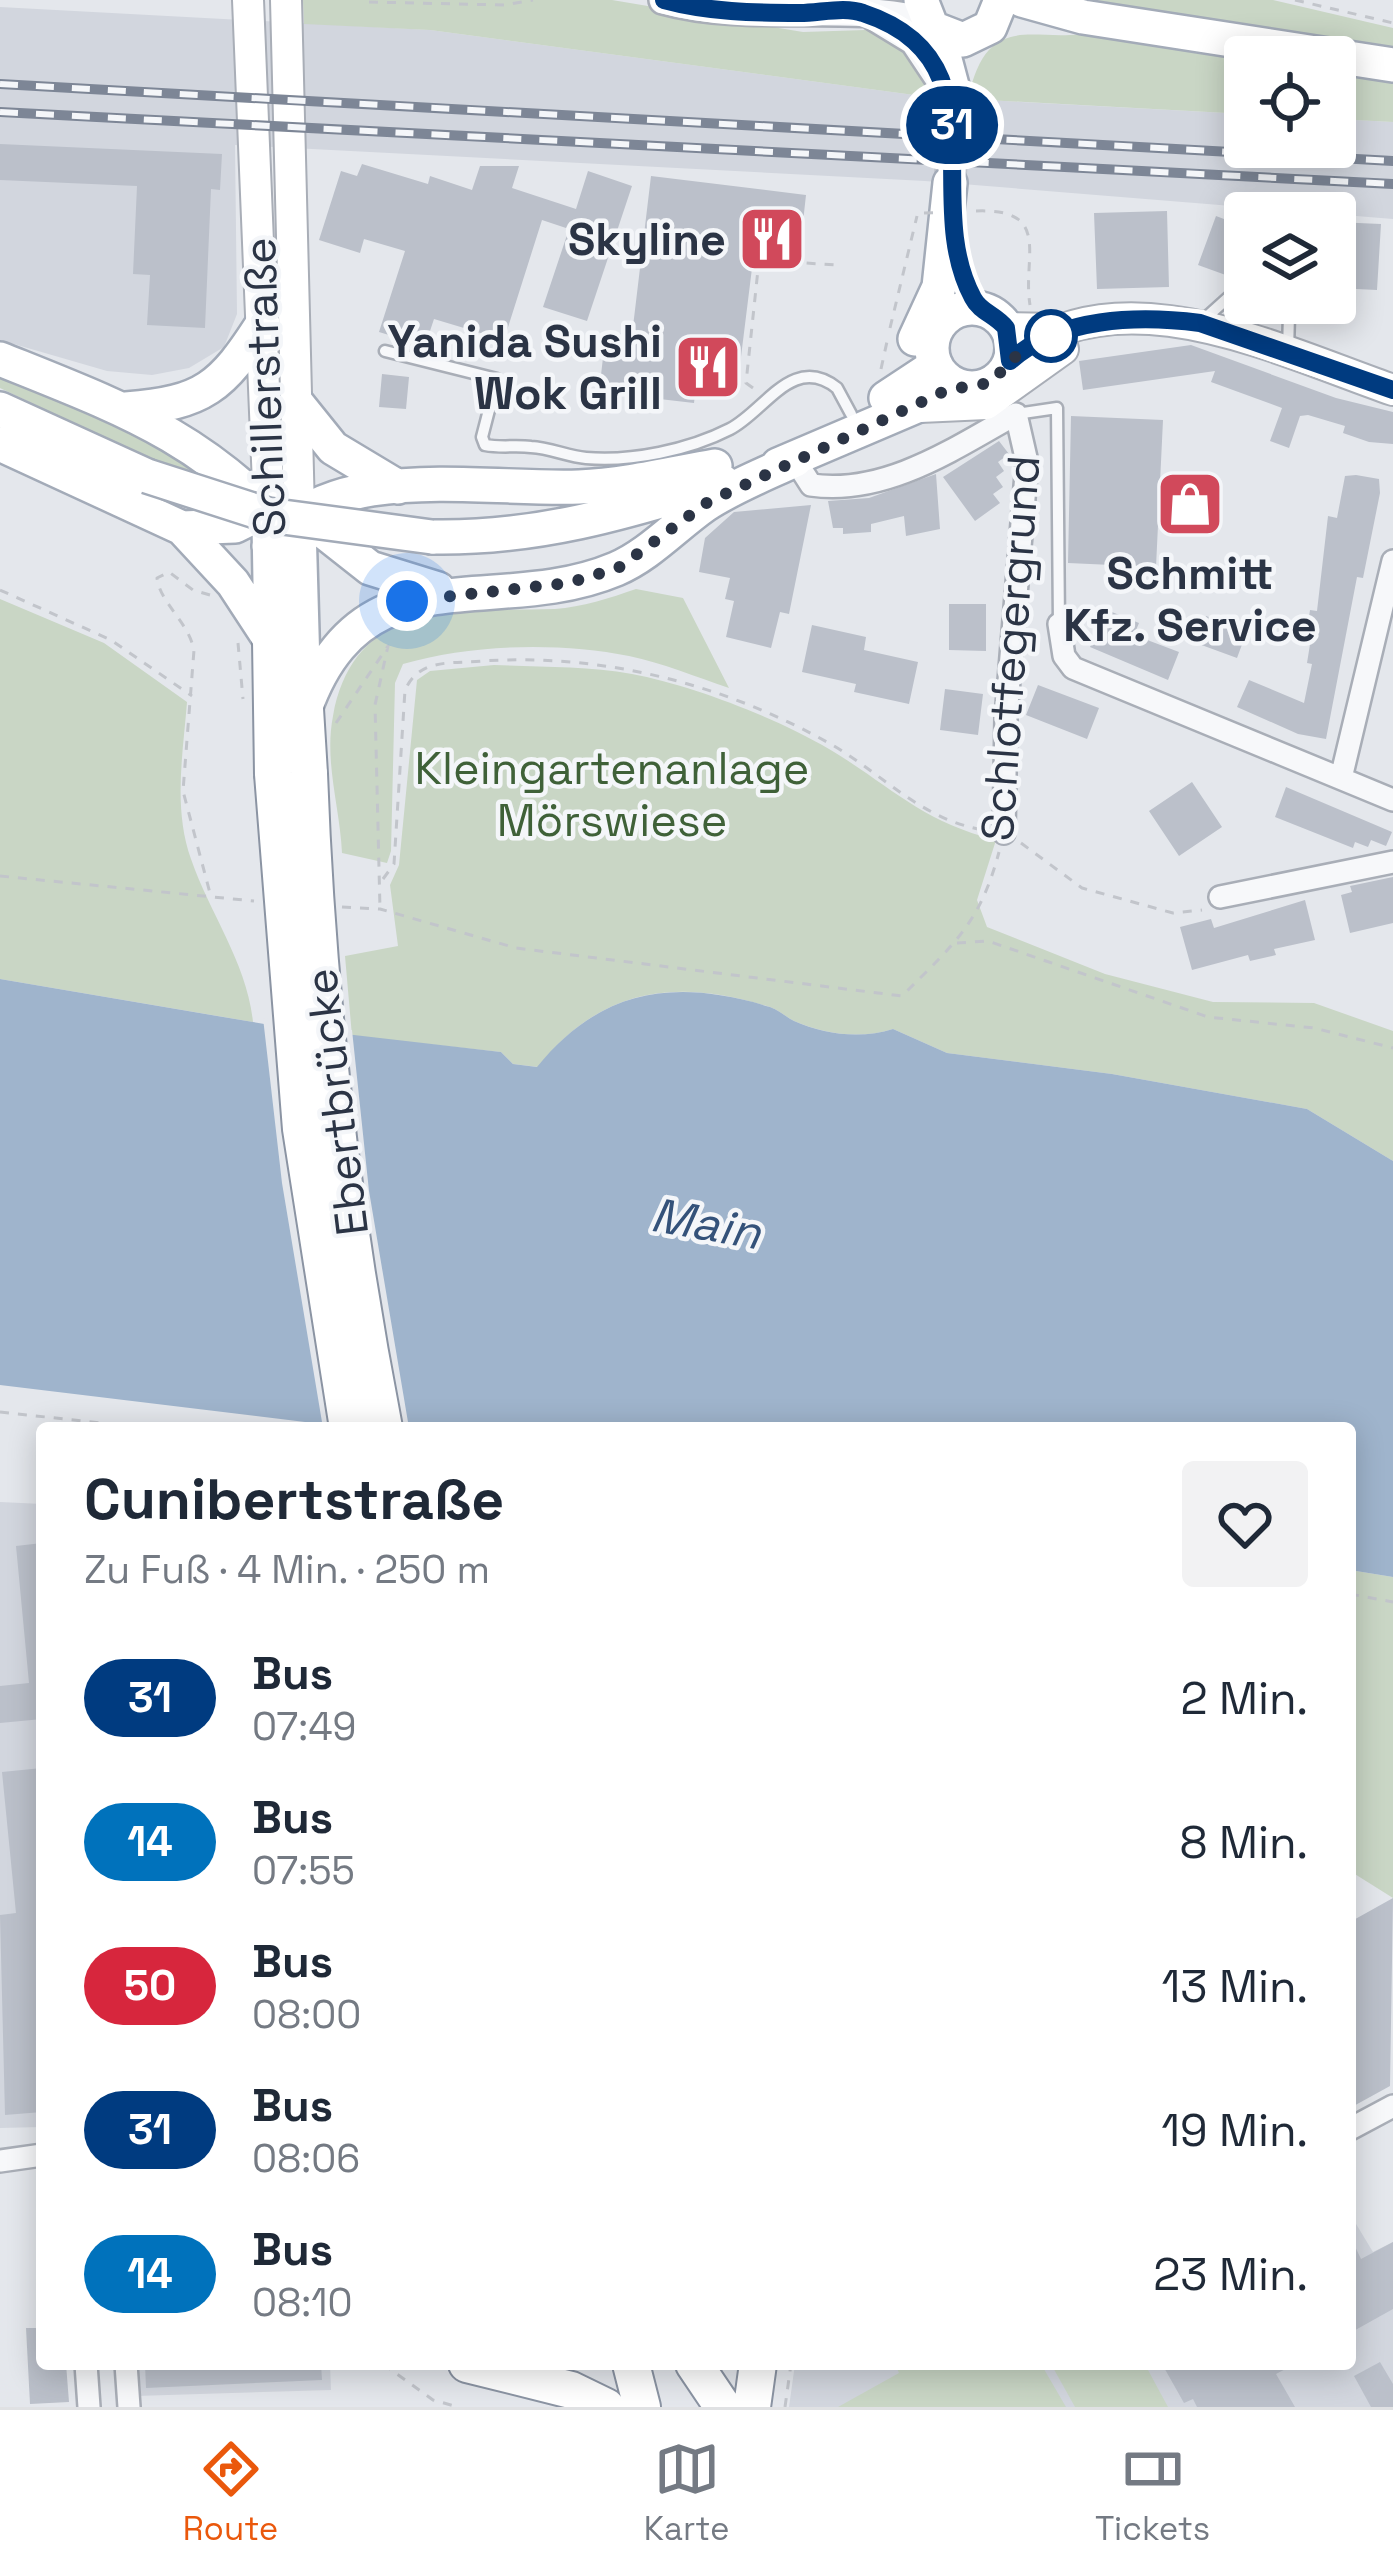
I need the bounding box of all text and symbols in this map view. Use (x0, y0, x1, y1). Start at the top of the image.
map controls (1224, 36, 1356, 324)
button: locate (1224, 36, 1356, 168)
line badge: 31 (898, 86, 1006, 164)
text: 31 (930, 98, 974, 151)
button: layers (1224, 192, 1356, 324)
restaurant icon: Skyline (737, 204, 807, 274)
place label: Skyline (568, 211, 726, 268)
street label: Schillerstraße (231, 236, 298, 537)
unlabelled marker (1026, 311, 1076, 361)
place label: Yanida Sushi Wok Grill (388, 313, 662, 422)
restaurant icon: Yanida Sushi Wok Grill (673, 332, 743, 402)
street label: Schlotfegergrund (969, 453, 1052, 843)
shop icon: Schmitt Kfz. Service (1155, 469, 1225, 539)
place label: Schmitt Kfz. Service (1063, 545, 1317, 654)
your location (377, 571, 437, 631)
park label: Kleingartenanlage Mörswiese (415, 740, 809, 849)
street label: Ebertbrücke (292, 965, 381, 1239)
water label: Main (646, 1184, 767, 1263)
button: heart (1182, 1461, 1308, 1587)
text: Cunibertstraße (84, 1463, 504, 1536)
text: Zu Fuß · 4 Min. · 250 m (84, 1545, 490, 1594)
text: Bus (252, 1645, 333, 1702)
text: 2 Min. (1180, 1670, 1308, 1727)
text: 31 (128, 1671, 172, 1724)
text: 07:49 (252, 1702, 356, 1751)
text: Bus (252, 1789, 333, 1846)
text: 8 Min. (1179, 1814, 1308, 1871)
text: 14 (127, 1815, 173, 1868)
text: 07:55 (252, 1846, 355, 1895)
text: Bus (252, 1933, 333, 1990)
text: 13 Min. (1162, 1958, 1308, 2015)
text: 50 (124, 1959, 176, 2012)
text: 08:00 (252, 1990, 361, 2039)
text: Bus (252, 2077, 333, 2134)
text: 19 Min. (1161, 2102, 1308, 2159)
text: 31 (128, 2103, 172, 2156)
text: 08:06 (252, 2134, 360, 2183)
text: Bus (252, 2221, 333, 2278)
text: 23 Min. (1153, 2246, 1308, 2303)
text: 14 (127, 2247, 173, 2300)
text: 08:10 (252, 2278, 352, 2327)
tab: Route (183, 2436, 278, 2550)
tab: Karte (644, 2436, 729, 2550)
tab: Tickets (1095, 2436, 1210, 2550)

